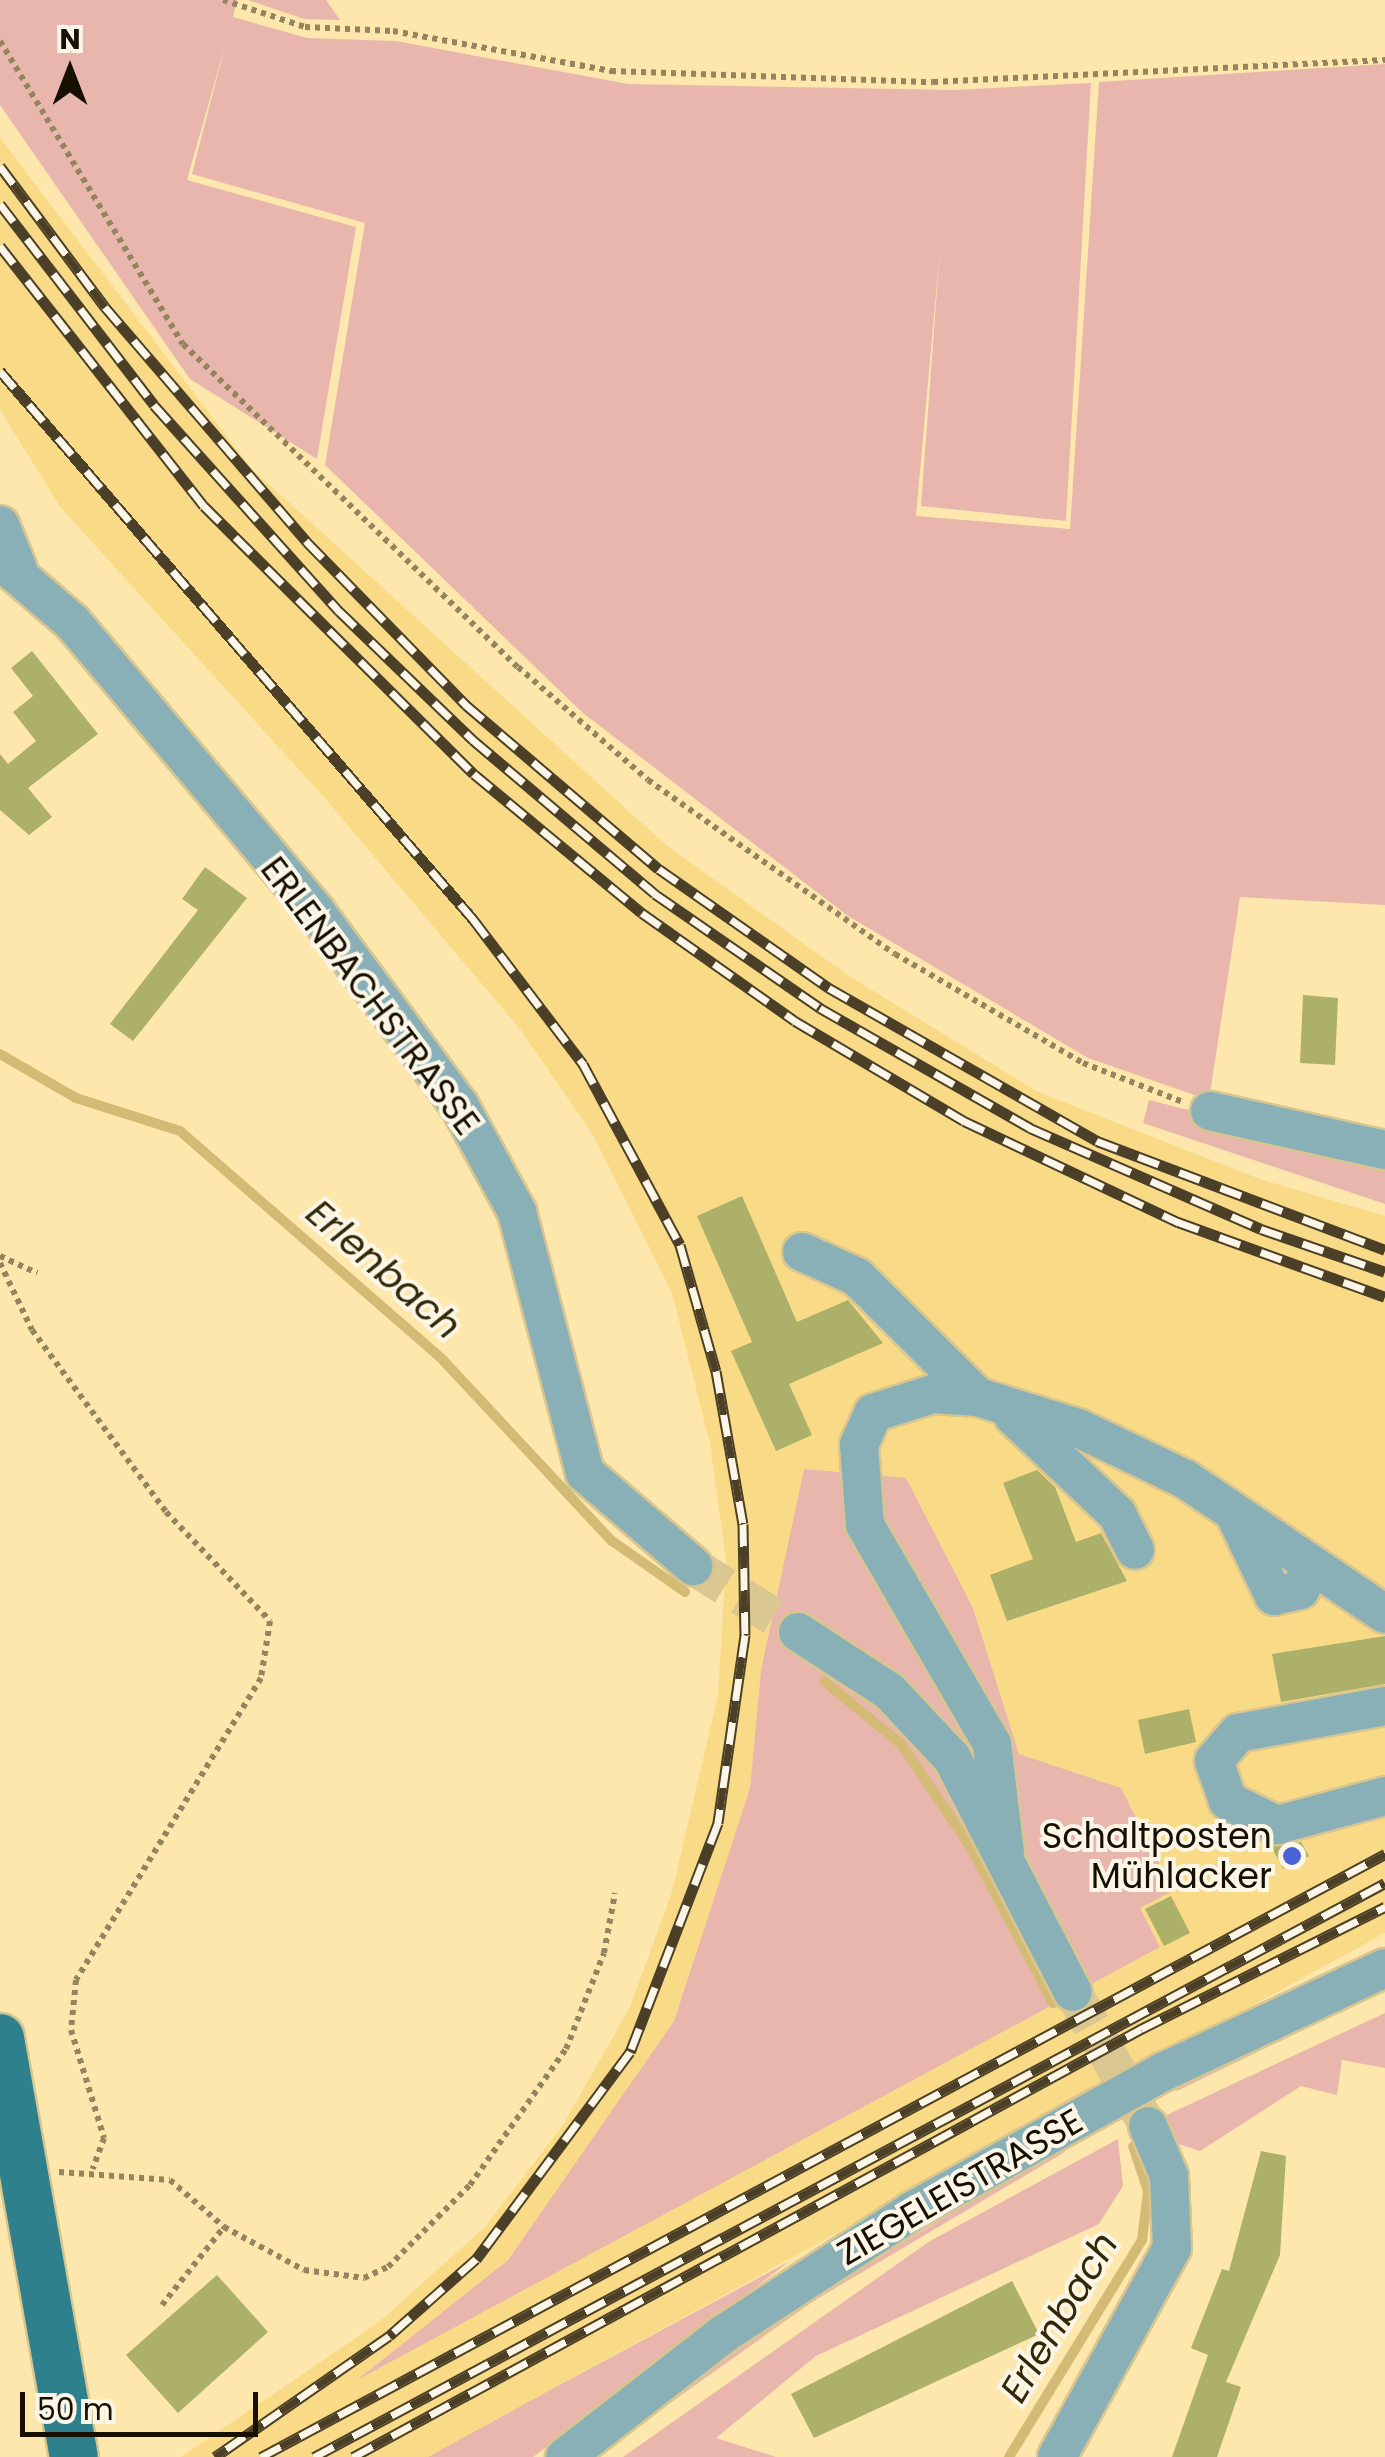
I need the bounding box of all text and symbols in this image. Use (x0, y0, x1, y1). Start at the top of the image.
north arrow (20, 20, 120, 120)
text: N (59, 20, 81, 59)
street label: ERLENBACHSTRASSE (252, 849, 488, 1143)
water label: Erlenbach (297, 1190, 471, 1348)
place label: Schaltposten Mühlacker (1042, 1815, 1272, 1897)
marker: Schaltposten Mühlacker (1281, 1845, 1303, 1867)
street label: ZIEGELEISTRASSE (830, 2100, 1090, 2274)
water label: Erlenbach (991, 2224, 1127, 2410)
scale bar (25, 2372, 262, 2434)
text: 50 m (37, 2388, 114, 2431)

